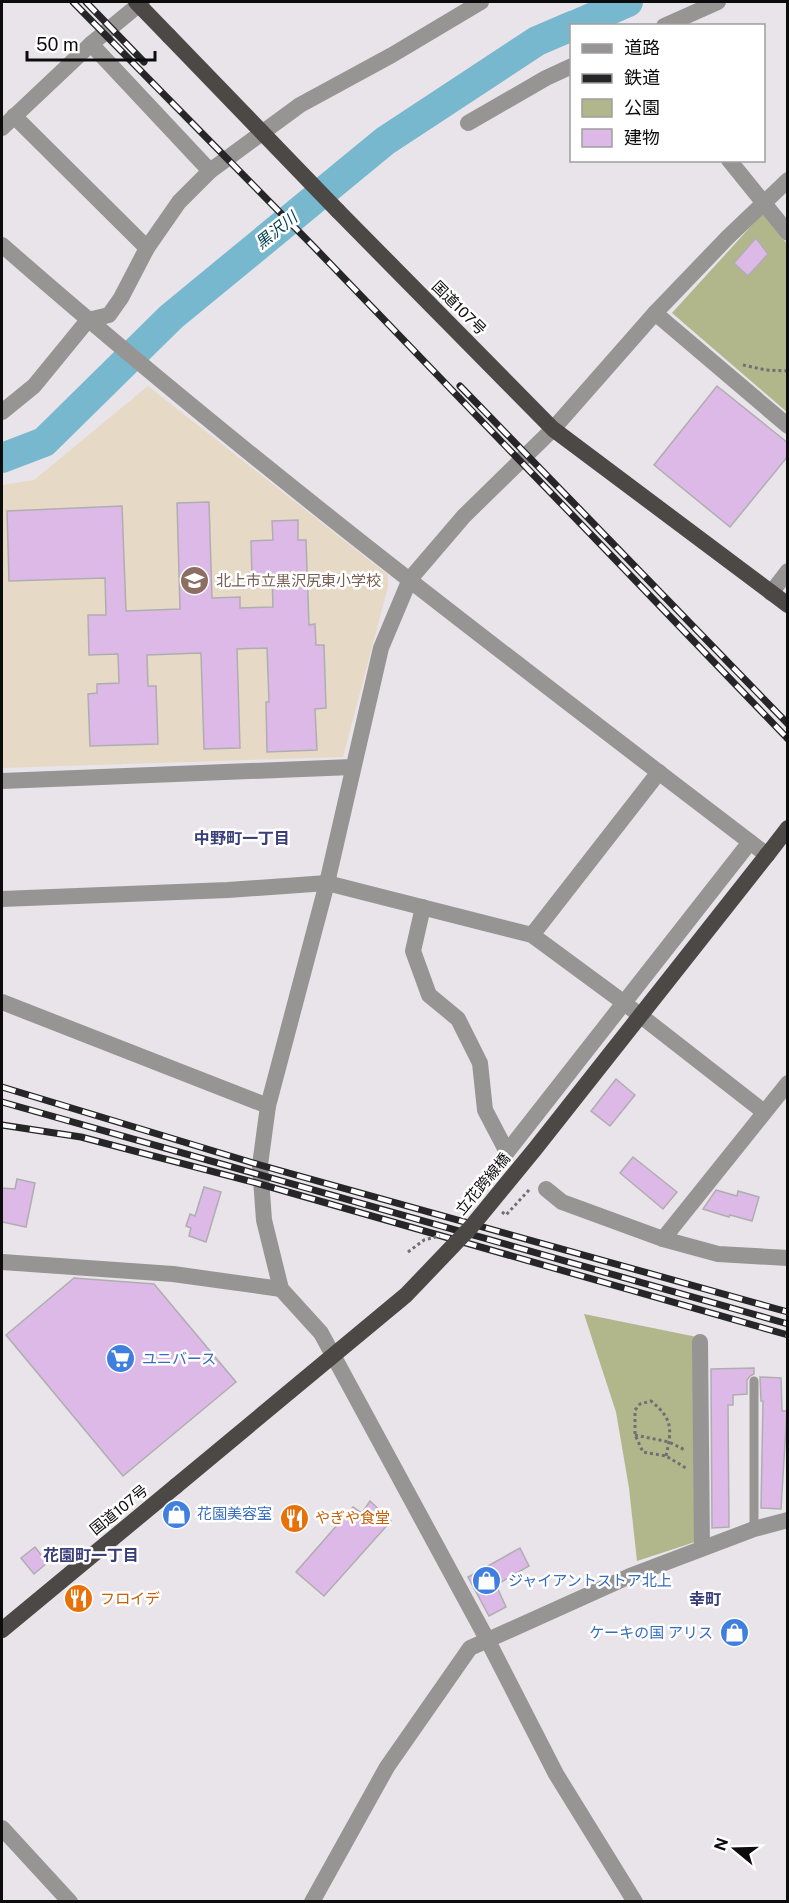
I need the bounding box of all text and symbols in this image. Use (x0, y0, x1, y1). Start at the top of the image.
scale bar (27, 24, 154, 62)
legend (570, 24, 765, 162)
text: 50 m (36, 34, 79, 55)
text: 道路 (624, 37, 660, 58)
text: 鉄道 (624, 67, 660, 88)
text: 公園 (624, 97, 660, 118)
text: 建物 (624, 127, 660, 148)
water label: 黒沢川 (252, 207, 302, 253)
street label: 国道107号 (429, 277, 490, 338)
school or university icon: 北上市立黒沢尻東小学校 (179, 565, 211, 597)
place label: 北上市立黒沢尻東小学校 (216, 572, 381, 589)
district label: 中野町一丁目 (194, 829, 290, 848)
street label: 立花跨線橋 (452, 1149, 513, 1218)
supermarket icon: ユニバース (105, 1343, 137, 1375)
place label: ユニバース (142, 1350, 216, 1367)
street label: 国道107号 (87, 1481, 151, 1538)
shop icon: 花園美容室 (160, 1498, 192, 1530)
restaurant icon: やぎや食堂 (278, 1502, 310, 1534)
place label: 花園美容室 (197, 1505, 272, 1522)
place label: やぎや食堂 (315, 1509, 390, 1526)
district label: 花園町一丁目 (43, 1546, 139, 1565)
shop icon: ジャイアントストア北上 (471, 1565, 503, 1597)
place label: ジャイアントストア北上 (508, 1572, 672, 1589)
restaurant icon: フロイデ (63, 1583, 95, 1615)
place label: フロイデ (100, 1590, 160, 1607)
district label: 幸町 (689, 1590, 721, 1609)
shop icon: ケーキの国 アリス (718, 1617, 750, 1649)
place label: ケーキの国 アリス (589, 1624, 713, 1641)
north arrow (705, 1819, 765, 1879)
text: N (710, 1835, 732, 1853)

